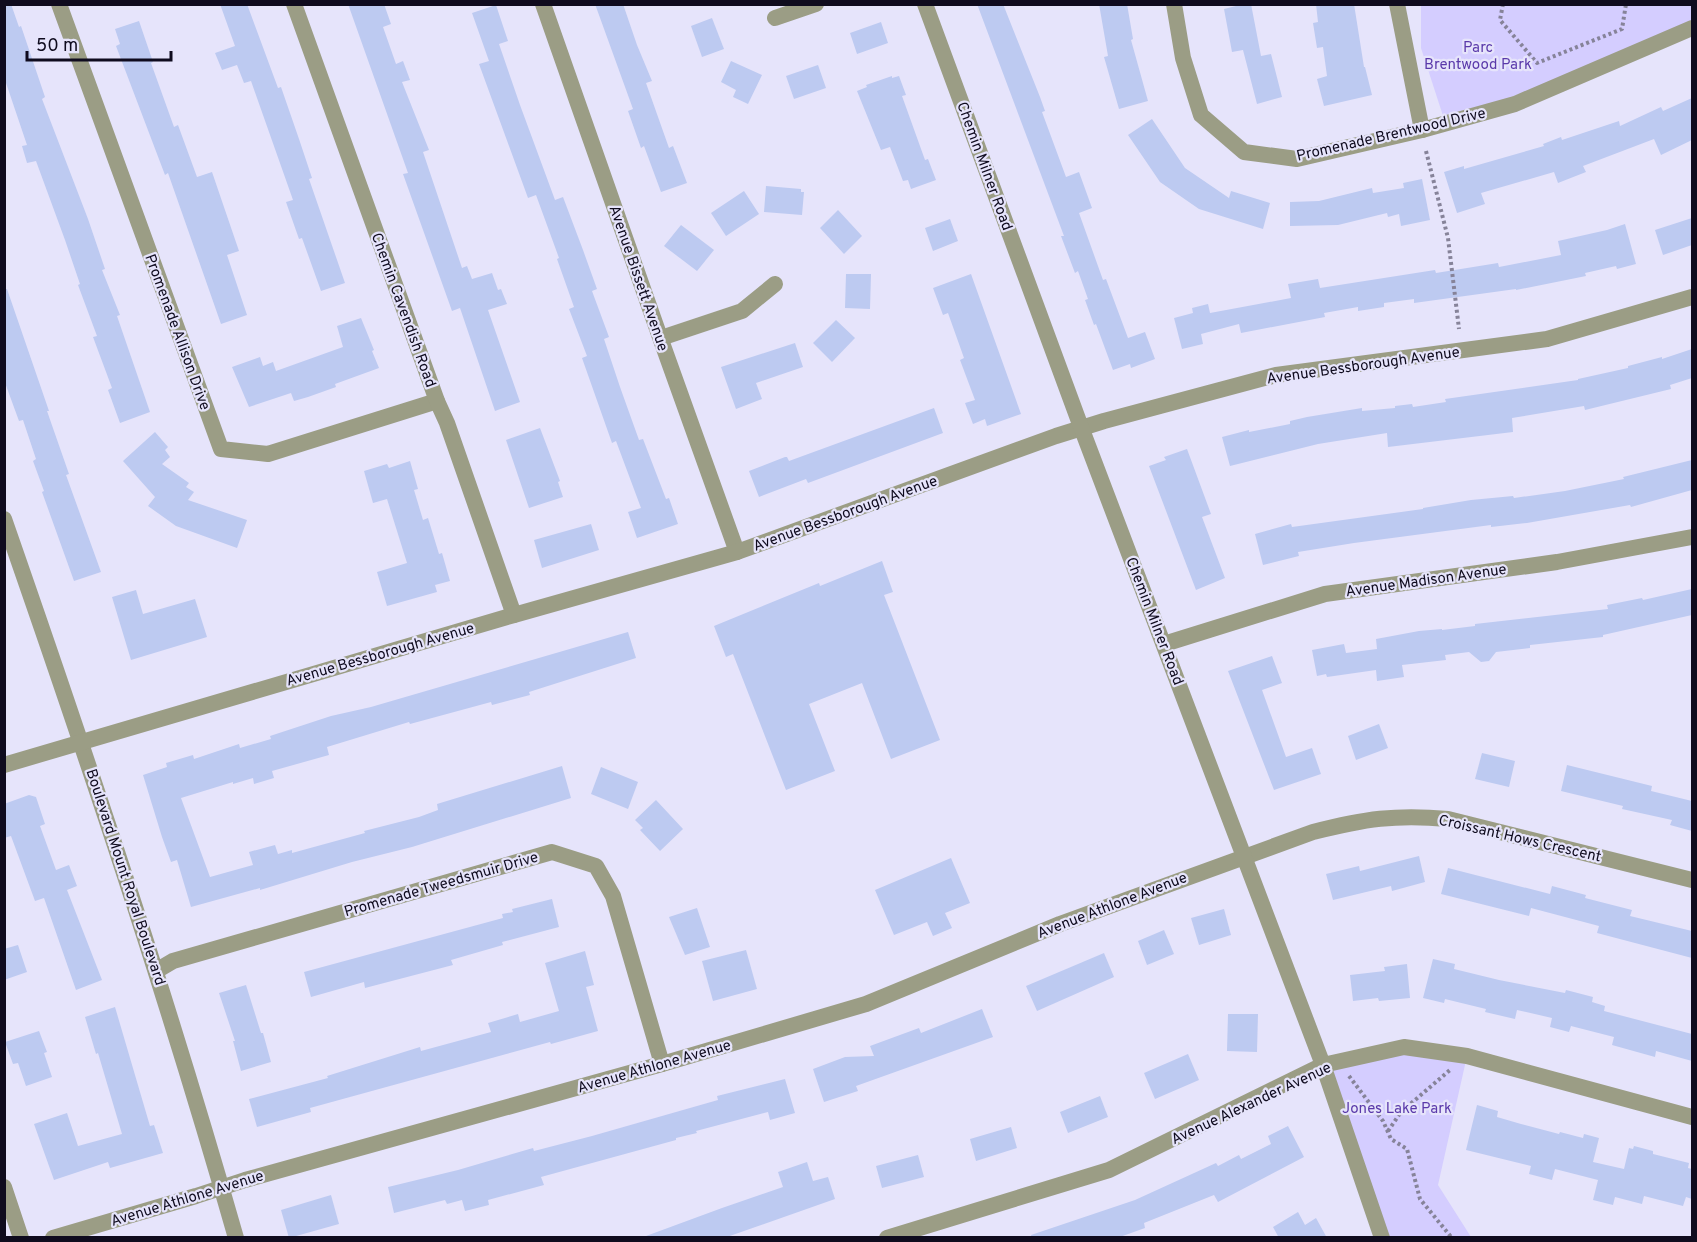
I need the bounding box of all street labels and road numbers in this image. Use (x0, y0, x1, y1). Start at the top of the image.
street label: Chemin Milner Road (951, 99, 1016, 234)
street label: Promenade Brentwood Drive (1295, 104, 1488, 166)
street label: Avenue Bissett Avenue (604, 203, 672, 354)
street label: Chemin Cavendish Road (366, 231, 439, 390)
street label: Promenade Allison Drive (139, 252, 214, 413)
street label: Avenue Bessborough Avenue (1265, 344, 1461, 389)
street label: Avenue Bessborough Avenue (751, 472, 940, 557)
street label: Chemin Milner Road (1120, 555, 1187, 688)
street label: Avenue Madison Avenue (1345, 561, 1508, 602)
street label: Avenue Bessborough Avenue (284, 619, 477, 691)
street label: Boulevard Mount Royal Boulevard (81, 767, 169, 988)
street label: Croissant Hows Crescent (1436, 811, 1603, 867)
street label: Promenade Tweedsmuir Drive (342, 849, 541, 922)
street label: Avenue Athlone Avenue (1035, 869, 1190, 944)
street label: Avenue Athlone Avenue (575, 1036, 733, 1098)
street label: Avenue Alexander Avenue (1169, 1059, 1335, 1150)
street label: Avenue Athlone Avenue (109, 1167, 266, 1232)

